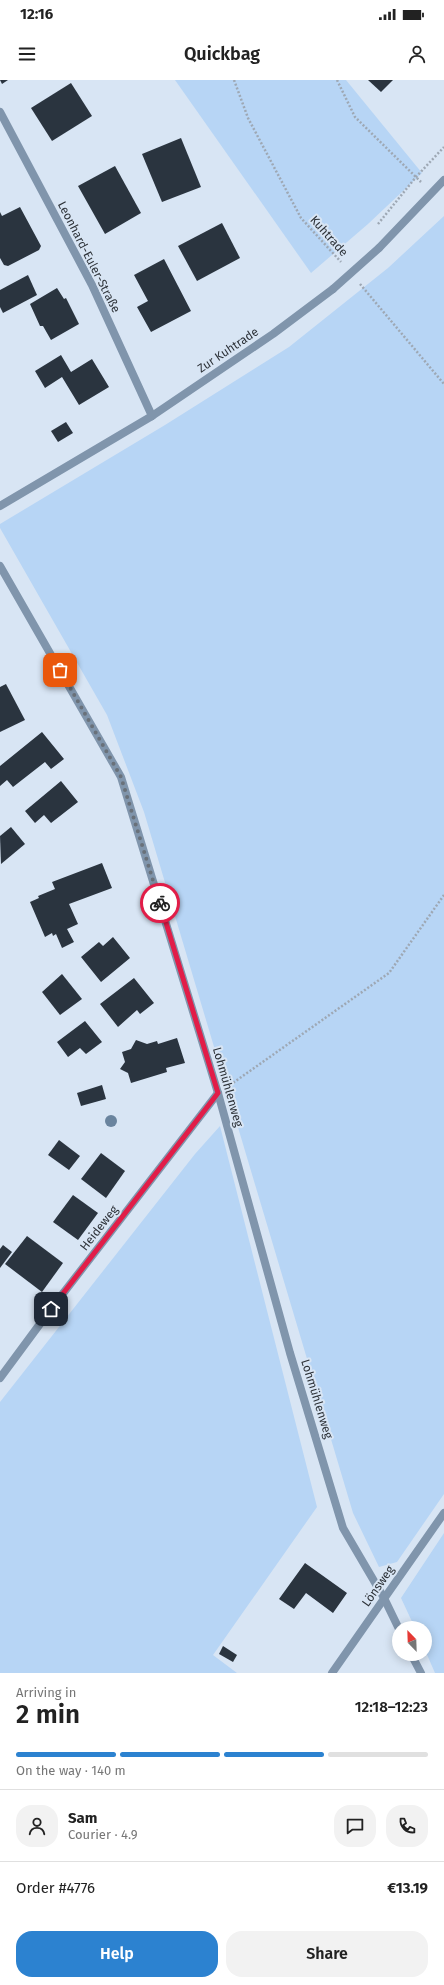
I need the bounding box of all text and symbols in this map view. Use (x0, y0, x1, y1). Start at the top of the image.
text: 12:16 (20, 5, 53, 23)
icon: menu (16, 43, 38, 65)
text: Quickbag (184, 43, 260, 65)
icon: person (406, 43, 428, 65)
street label: Leonhard-Euler-Straße (55, 199, 123, 315)
street label: Kuhtrade (307, 213, 351, 259)
street label: Zur Kuhtrade (195, 324, 261, 376)
pin (43, 653, 77, 687)
icon: bag (49, 659, 71, 681)
courier (140, 883, 180, 923)
icon: bike (149, 892, 171, 914)
street label: Lohmühlenweg (210, 1045, 246, 1129)
street label: Heideweg (77, 1202, 121, 1253)
pin (34, 1292, 68, 1326)
icon: home (40, 1298, 62, 1320)
street label: Lohmühlenweg (298, 1358, 336, 1441)
street label: Lönsweg (359, 1562, 398, 1609)
north arrow (392, 1621, 432, 1661)
map controls (392, 1621, 432, 1661)
text: Arriving in (16, 1685, 76, 1700)
text: 12:18–12:23 (355, 1698, 428, 1716)
text: 2 min (16, 1699, 80, 1730)
text: On the way · 140 m (16, 1763, 126, 1778)
button: person (16, 1805, 58, 1847)
button: chat (334, 1805, 376, 1847)
button: phone (386, 1805, 428, 1847)
text: Sam (68, 1809, 97, 1827)
text: Courier · 4.9 (68, 1827, 138, 1842)
text: Order #4776 (16, 1879, 95, 1897)
text: €13.19 (387, 1879, 428, 1897)
button: Help (16, 1931, 218, 1977)
button: Share (226, 1931, 428, 1977)

